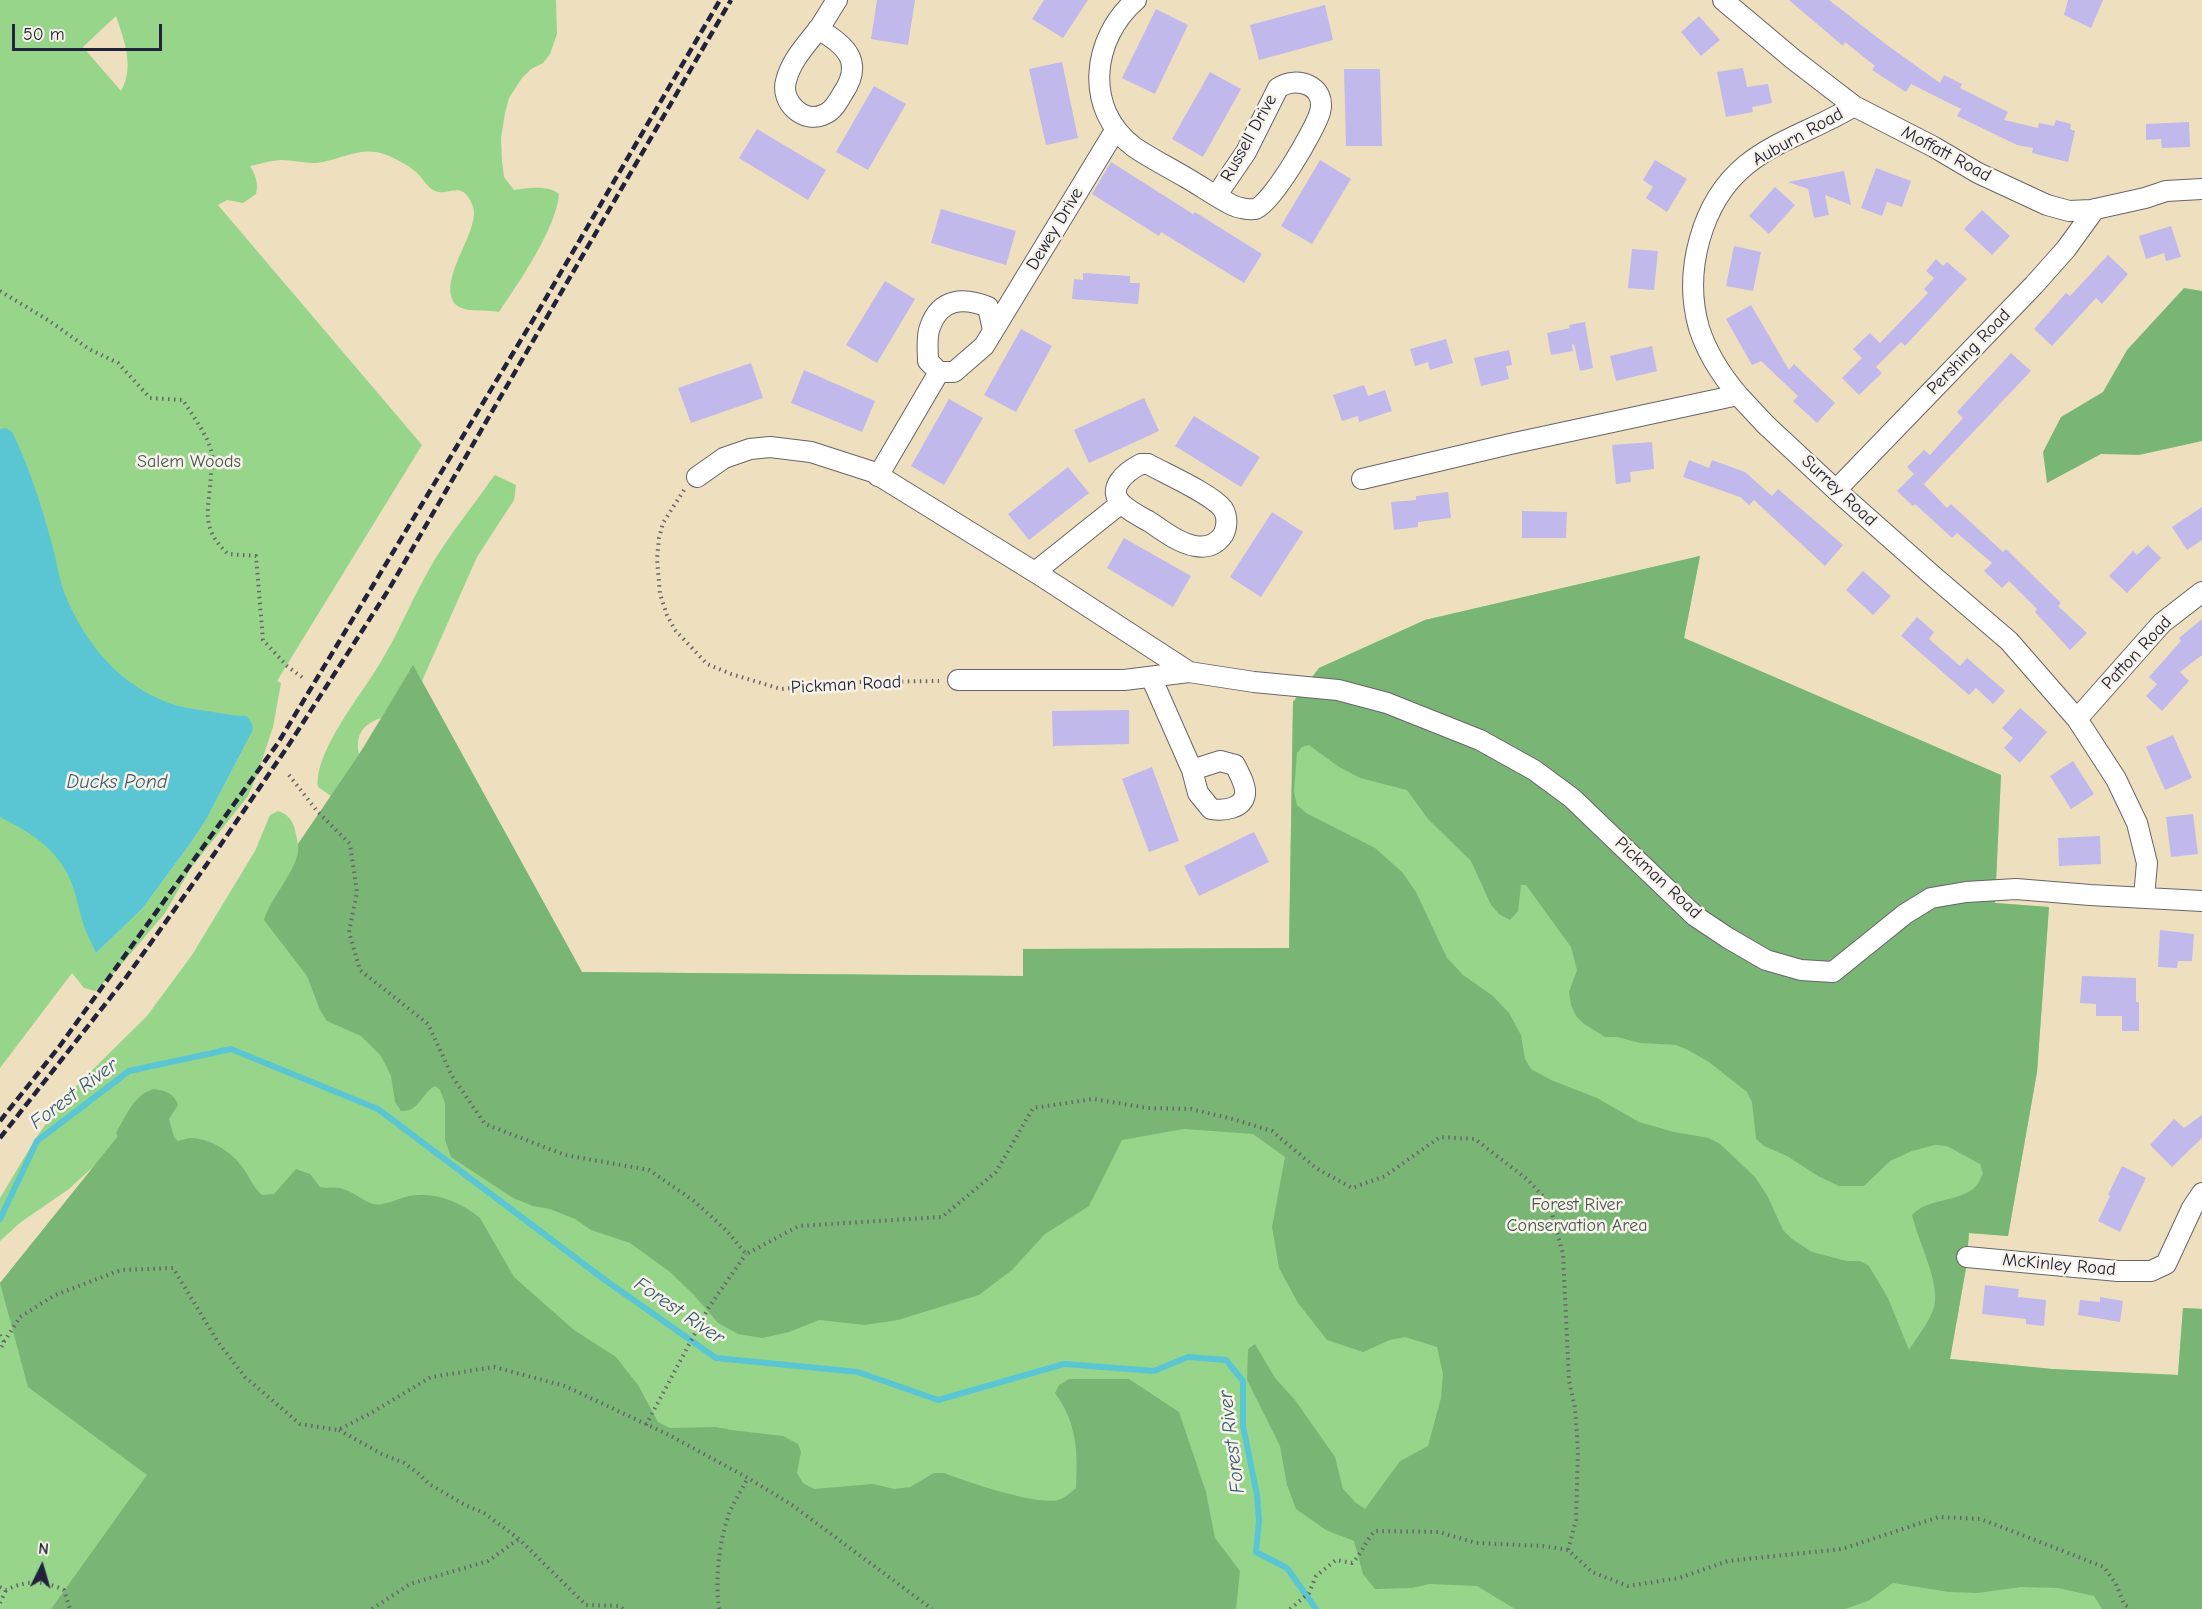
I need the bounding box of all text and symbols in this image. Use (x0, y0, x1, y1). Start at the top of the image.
scale bar (15, 12, 165, 50)
text: 50 m (23, 24, 65, 45)
street label: Russell Drive (1216, 91, 1282, 185)
street label: Auburn Road (1749, 103, 1847, 171)
street label: Moffatt Road (1897, 121, 1995, 187)
street label: Dewey Drive (1022, 184, 1088, 274)
street label: Pershing Road (1923, 305, 2015, 399)
park label: Salem Woods (137, 451, 241, 473)
street label: Surrey Road (1797, 451, 1881, 531)
street label: Patton Road (2097, 612, 2177, 694)
street label: Pickman Road (790, 671, 902, 699)
water label: Ducks Pond (67, 770, 167, 794)
street label: Pickman Road (1610, 832, 1706, 924)
water label: Forest River (25, 1053, 123, 1135)
park label: Forest River Conservation Area (1507, 1194, 1647, 1236)
street label: McKinley Road (2001, 1249, 2117, 1281)
water label: Forest River (629, 1272, 729, 1350)
water label: Forest River (1214, 1389, 1250, 1495)
north arrow (12, 1537, 72, 1597)
text: N (38, 1540, 50, 1558)

